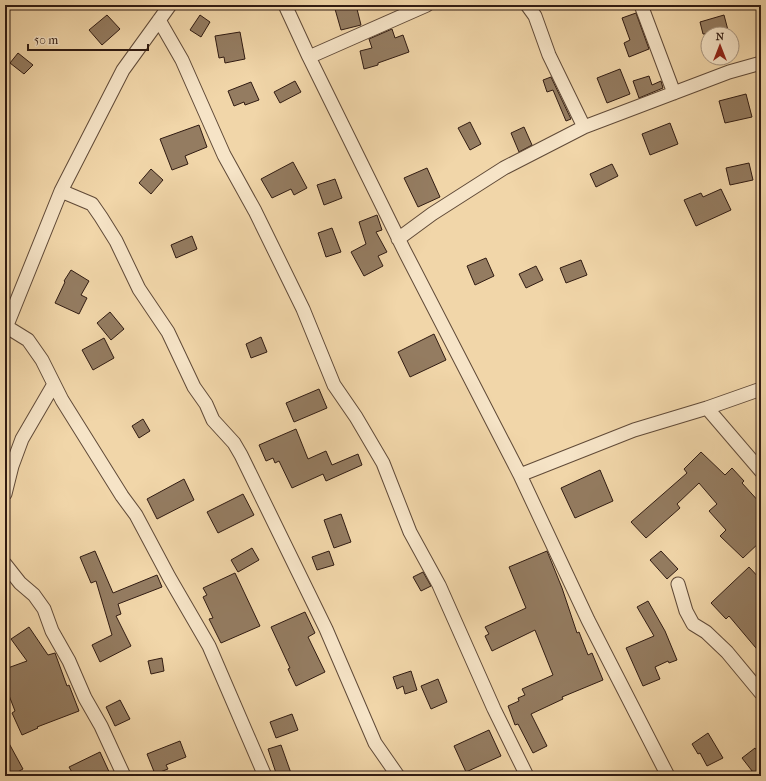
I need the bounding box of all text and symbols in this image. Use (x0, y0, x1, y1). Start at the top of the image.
scale bar (28, 26, 148, 52)
north arrow (700, 26, 740, 66)
text: N (716, 30, 725, 43)
text: 50 m (34, 33, 58, 47)

